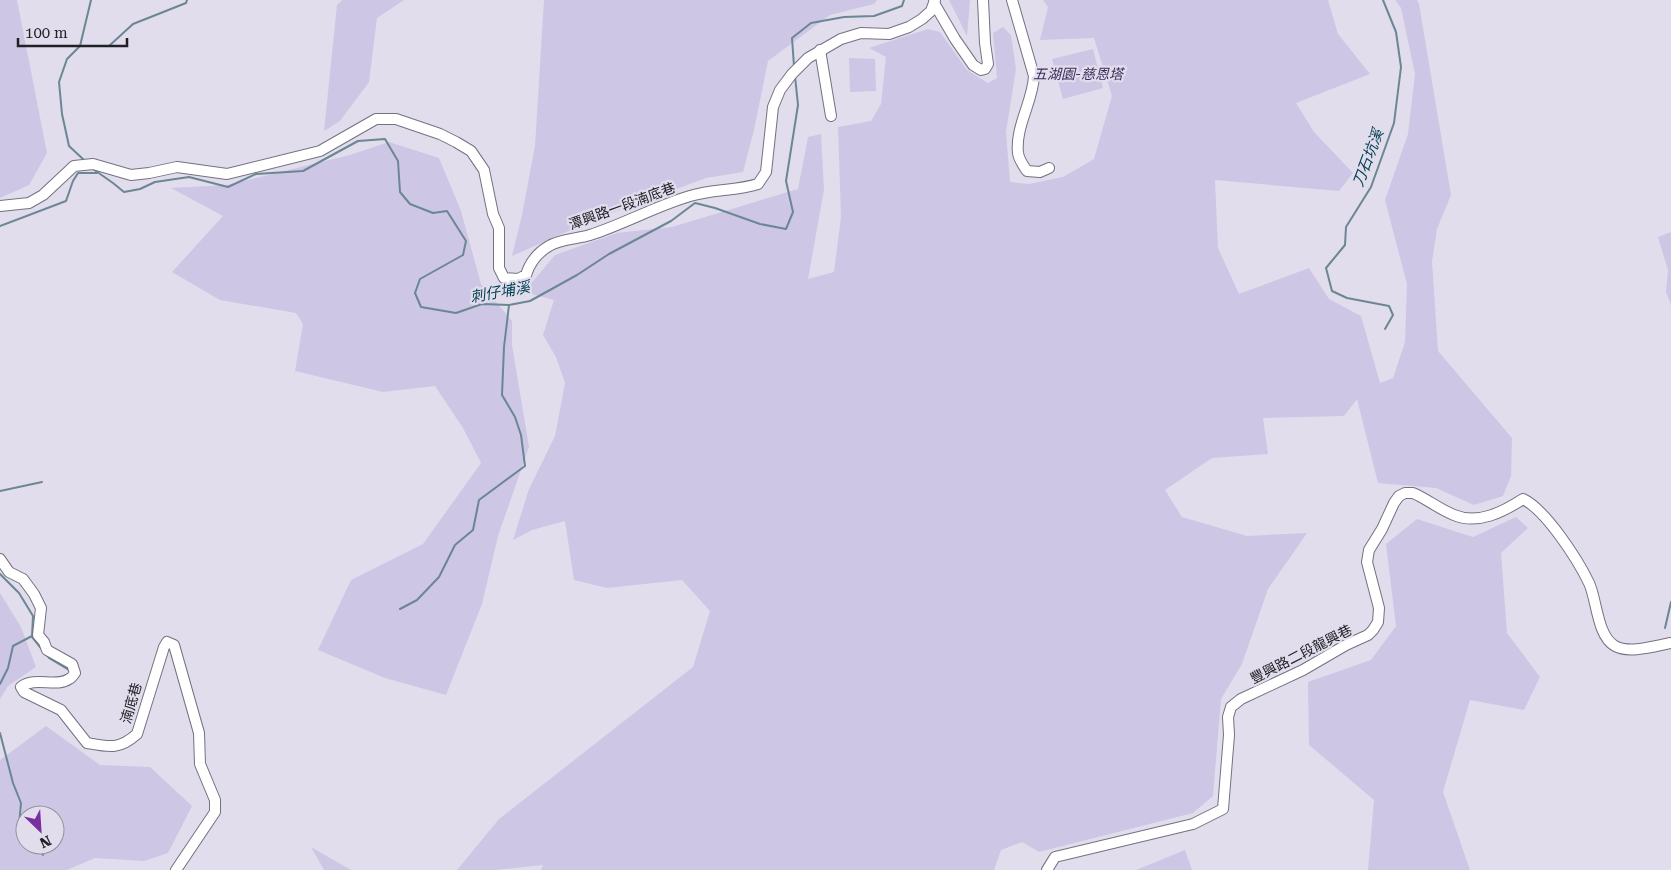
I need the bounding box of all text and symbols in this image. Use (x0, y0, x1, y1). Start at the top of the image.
scale bar (18, 15, 126, 47)
text: 100 m (25, 24, 68, 42)
park label: 五湖園-慈恩塔 (1033, 66, 1125, 82)
water label: 刀石坑溪 (1349, 125, 1388, 189)
street label: 潭興路一段湳底巷 (567, 179, 677, 233)
water label: 刺仔埔溪 (469, 278, 533, 306)
street label: 豐興路二段龍興巷 (1247, 621, 1355, 687)
street label: 湳底巷 (118, 681, 144, 725)
north arrow (15, 805, 65, 855)
text: N (37, 832, 54, 851)

